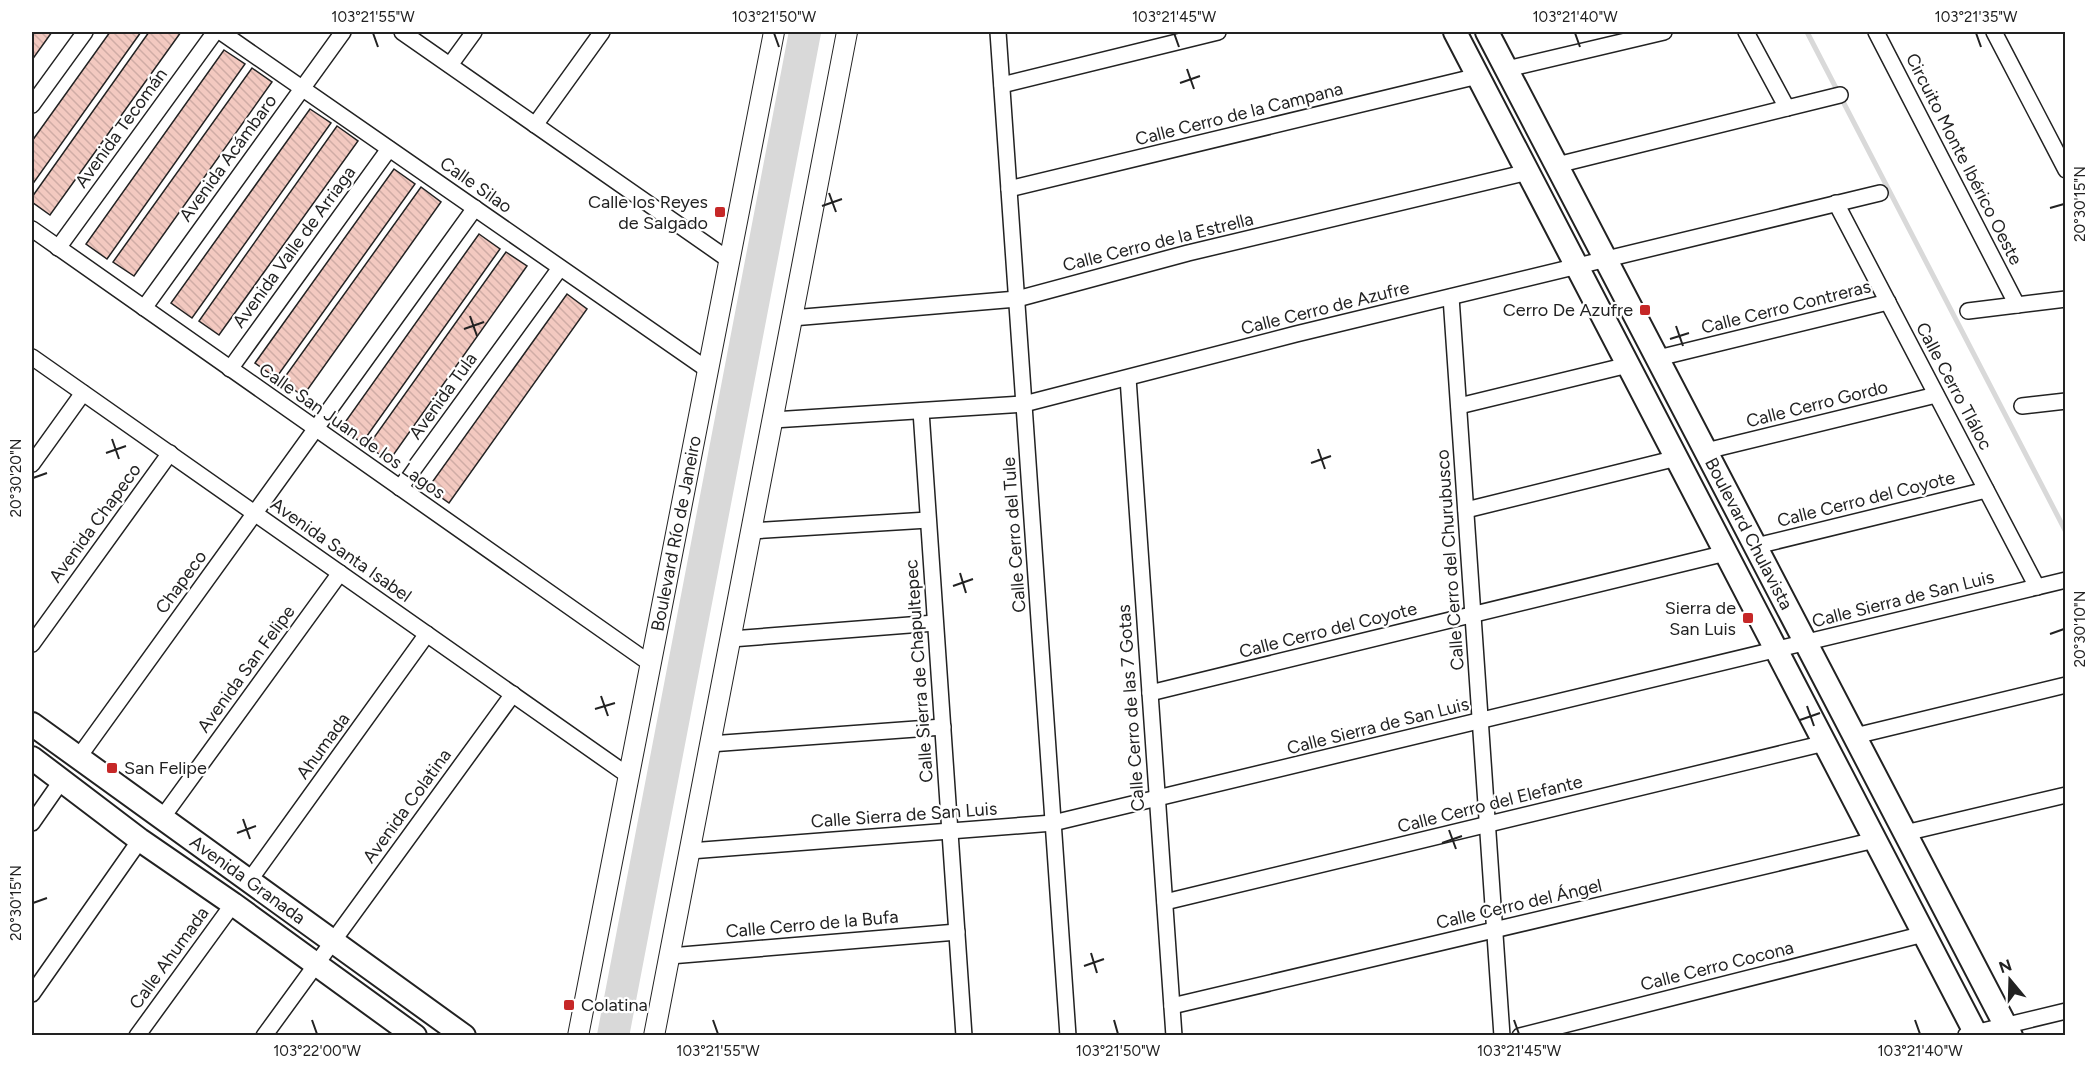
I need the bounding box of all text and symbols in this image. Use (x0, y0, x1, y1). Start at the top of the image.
text: 103°21'55"W (331, 8, 415, 26)
text: 103°21'50"W (732, 8, 817, 26)
text: 103°21'45"W (1132, 8, 1217, 26)
text: 103°21'40"W (1532, 8, 1618, 26)
text: 103°21'35"W (1934, 8, 2018, 26)
street label: Circuito Monte Ibérico Oeste (1901, 50, 2027, 269)
street label: Avenida Tecomán (70, 64, 172, 192)
street label: Calle Cerro de la Campana (1133, 78, 1345, 150)
street label: Avenida Acámbaro (174, 90, 282, 226)
street label: Calle Silao (436, 152, 516, 218)
street label: Avenida Valle de Arriaga (228, 162, 360, 332)
text: 20°30'15"N (2071, 166, 2089, 242)
place label: Calle los Reyes de Salgado (588, 191, 708, 234)
marker: Calle los Reyes de Salgado (713, 205, 727, 219)
street label: Calle Cerro de la Estrella (1061, 208, 1255, 276)
street label: Calle Cerro Contreras (1699, 275, 1873, 339)
street label: Calle Cerro de Azufre (1239, 276, 1412, 340)
place label: Cerro De Azufre (1503, 299, 1633, 321)
marker: Cerro De Azufre (1638, 303, 1652, 317)
street label: Calle Cerro Tláloc (1911, 318, 1997, 454)
street label: Avenida Tula (404, 348, 482, 444)
street label: Calle San Juan de los Lagos (255, 358, 449, 504)
street label: Calle Cerro Gordo (1744, 376, 1890, 432)
street label: Boulevard Río de Janeiro (646, 434, 706, 633)
text: 20°30'20"N (7, 439, 25, 517)
street label: Calle Cerro del Churubusco (1431, 449, 1469, 671)
street label: Boulevard Chulavista (1700, 454, 1798, 614)
street label: Calle Cerro del Tule (998, 456, 1030, 614)
street label: Avenida Chapeco (44, 459, 146, 587)
street label: Calle Cerro del Coyote (1775, 466, 1957, 532)
street label: Avenida Santa Isabel (266, 493, 416, 607)
street label: Chapeco (151, 546, 211, 618)
street label: Calle Sierra de Chapultepec (900, 558, 938, 783)
street label: Calle Sierra de San Luis (1810, 566, 1996, 632)
text: 20°30'10"N (2071, 591, 2089, 667)
street label: Calle Cerro del Coyote (1237, 597, 1419, 663)
place label: Sierra de San Luis (1665, 597, 1736, 640)
street label: Avenida San Felipe (192, 601, 300, 737)
street label: Calle Cerro de las 7 Gotas (1113, 604, 1149, 812)
marker: Sierra de San Luis (1741, 611, 1755, 625)
street label: Calle Sierra de San Luis (1285, 693, 1471, 759)
street label: Ahumada (292, 709, 354, 783)
street label: Avenida Colatina (358, 744, 456, 868)
place label: San Felipe (124, 757, 207, 779)
marker: San Felipe (105, 761, 119, 775)
street label: Calle Cerro del Elefante (1395, 770, 1585, 838)
street label: Calle Sierra de San Luis (810, 798, 998, 832)
street label: Avenida Granada (186, 831, 310, 929)
text: 20°30'15"N (7, 865, 25, 941)
street label: Calle Cerro del Ángel (1434, 874, 1604, 934)
street label: Calle Ahumada (125, 903, 213, 1013)
street label: Calle Cerro de la Bufa (725, 905, 899, 943)
street label: Calle Cerro Cocona (1638, 936, 1796, 996)
north arrow (1980, 950, 2040, 1010)
text: N (1996, 955, 2014, 977)
place label: Colatina (581, 994, 648, 1016)
marker: Colatina (562, 998, 576, 1012)
text: 103°22'00"W (273, 1042, 361, 1060)
text: 103°21'55"W (676, 1042, 760, 1060)
text: 103°21'50"W (1076, 1042, 1161, 1060)
text: 103°21'45"W (1477, 1042, 1562, 1060)
text: 103°21'40"W (1877, 1042, 1963, 1060)

